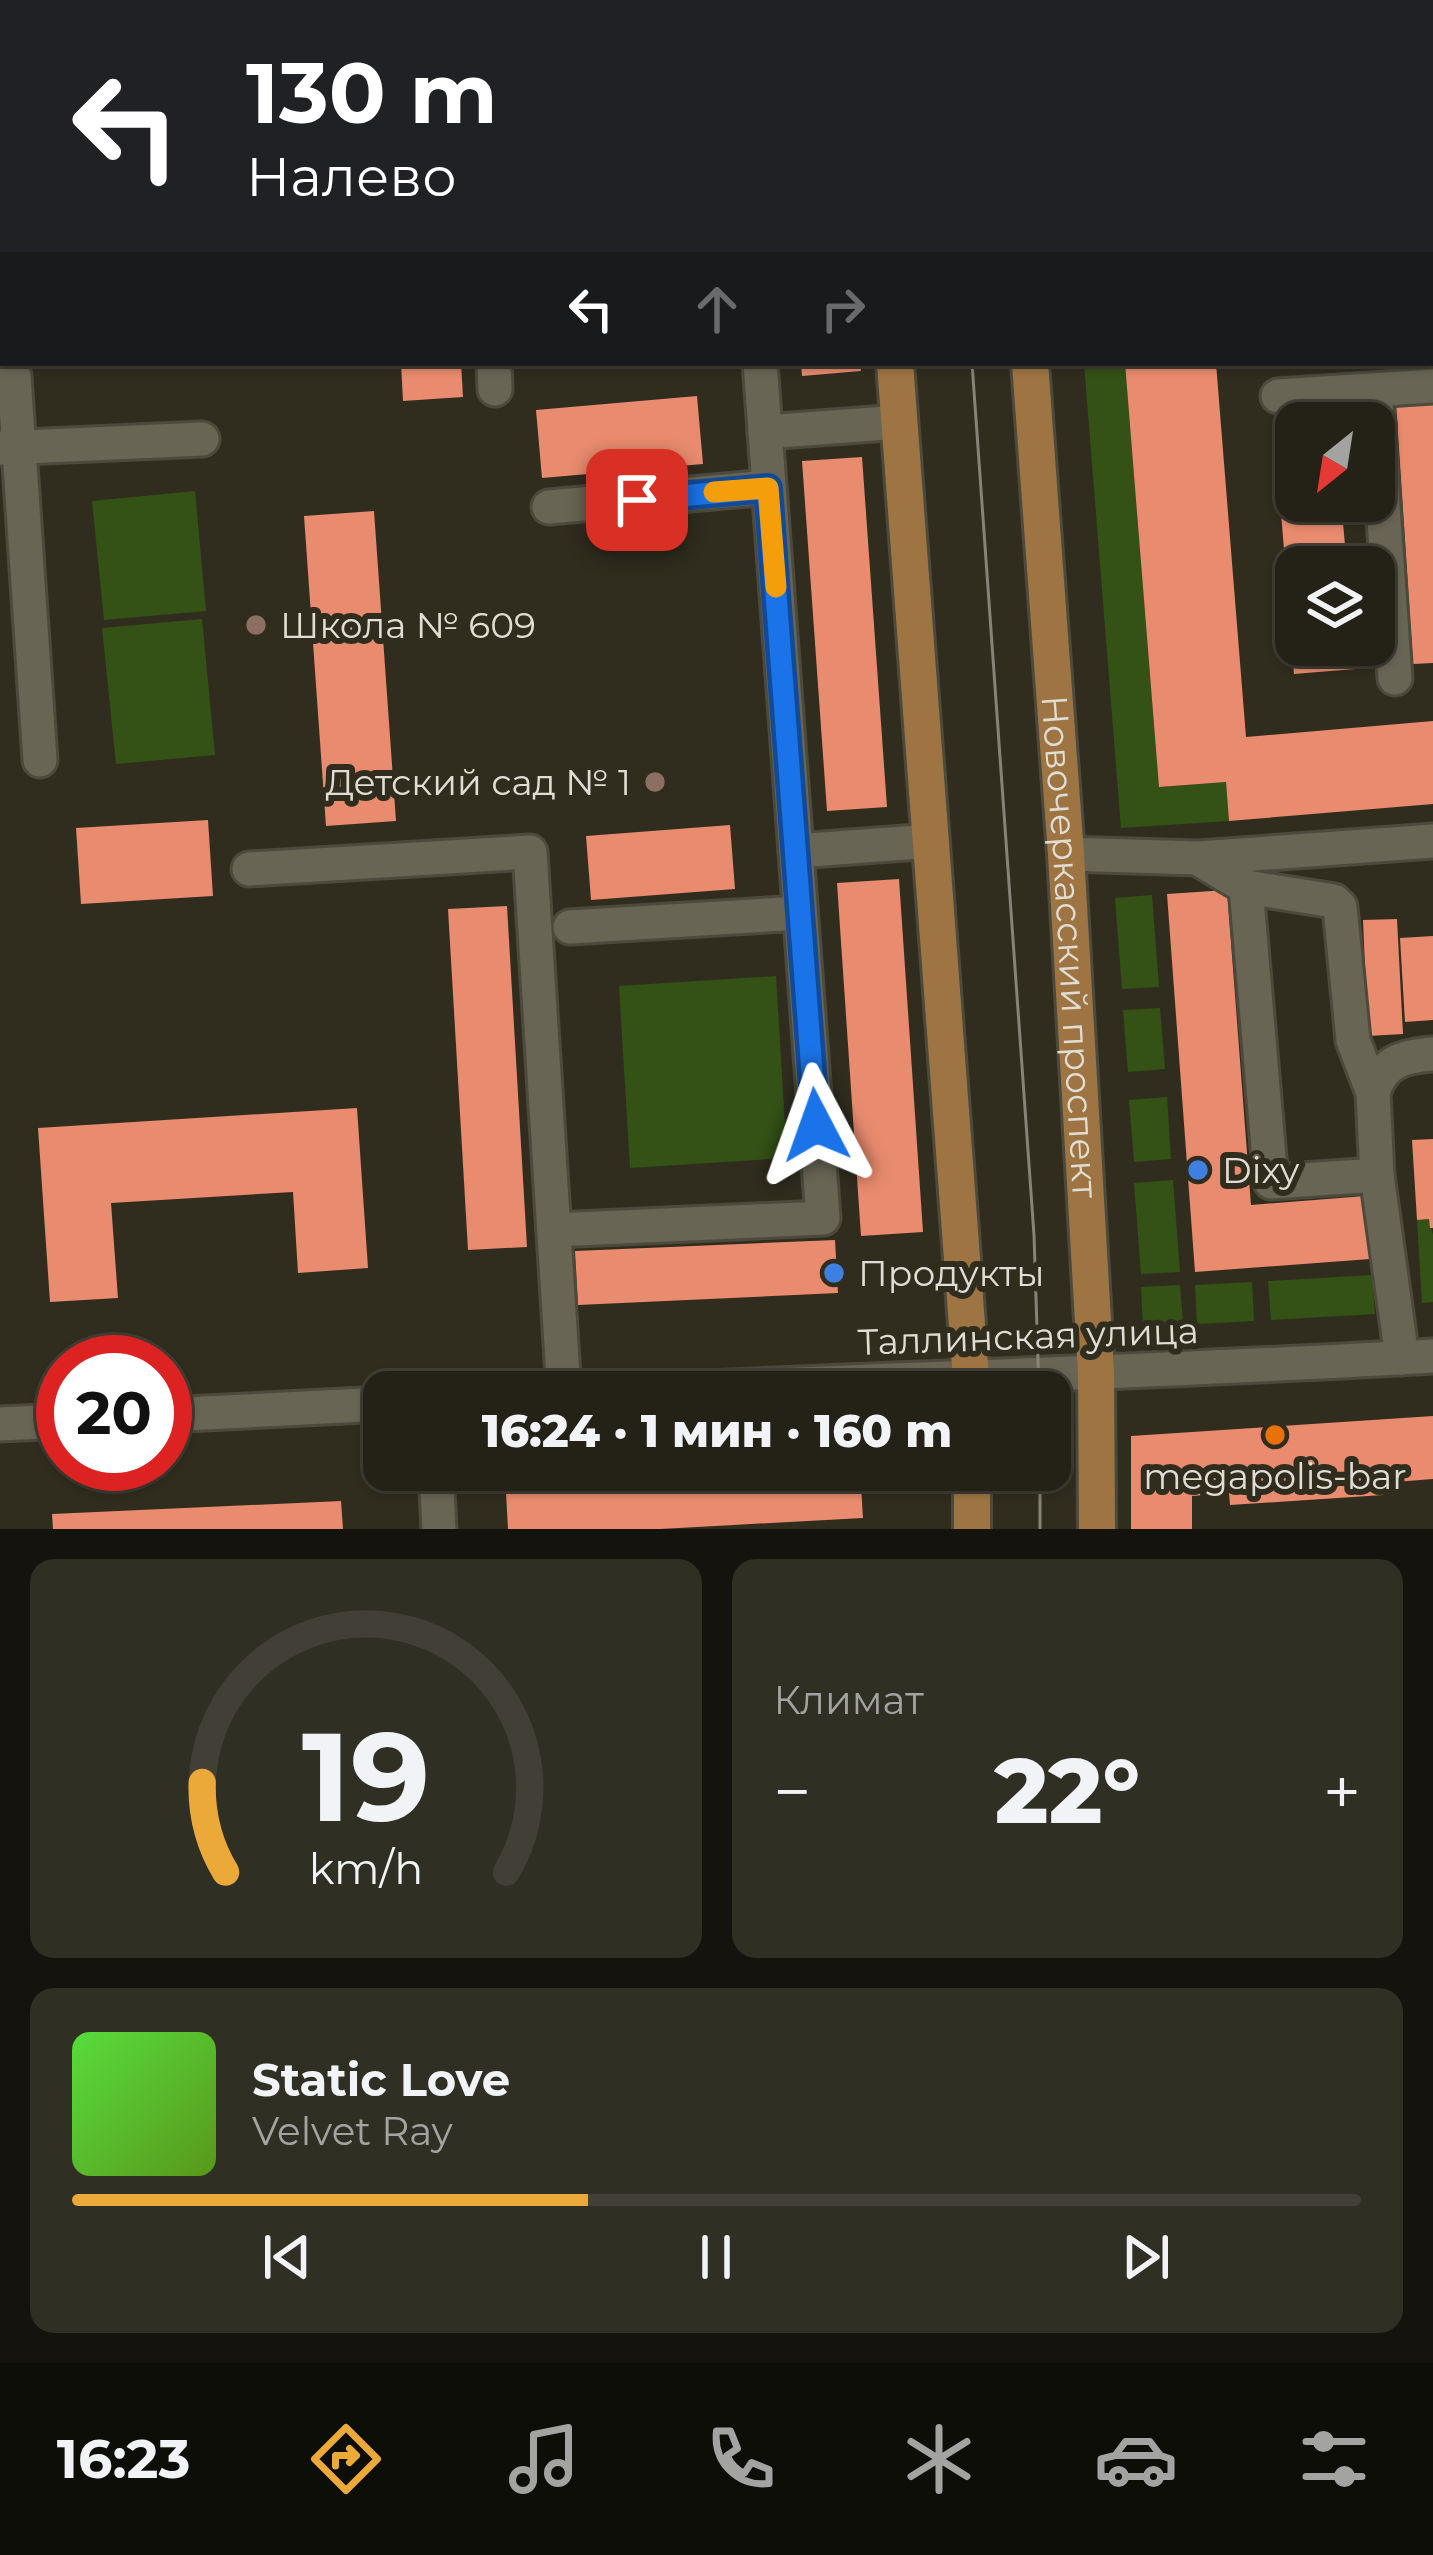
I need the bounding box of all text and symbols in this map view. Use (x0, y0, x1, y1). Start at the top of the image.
text: 130 m (246, 42, 498, 144)
icon: left (48, 48, 204, 204)
text: Налево (246, 144, 457, 210)
icon: left (558, 276, 624, 342)
icon: ahead (684, 276, 750, 342)
icon: right (810, 276, 876, 342)
north arrow (1275, 402, 1395, 522)
map controls (1275, 402, 1395, 666)
pin (586, 449, 688, 551)
icon: arrive (604, 467, 670, 533)
button: layers (1275, 546, 1395, 666)
place label: Школа № 609 (280, 603, 536, 647)
marker: Школа № 609 (243, 612, 269, 638)
street label: Новочеркасский проспект (1032, 694, 1108, 1199)
place label: Детский сад № 1 (325, 760, 631, 804)
marker: Детский сад № 1 (642, 769, 668, 795)
position arrow (753, 1062, 879, 1188)
place label: Dixy (1222, 1148, 1300, 1192)
marker: Dixy (1185, 1157, 1211, 1183)
place label: Продукты (858, 1251, 1045, 1295)
marker: Продукты (821, 1260, 847, 1286)
street label: Таллинская улица (857, 1308, 1199, 1364)
speed limit sign: 20 (36, 1335, 192, 1491)
text: 16:24 · 1 мин · 160 m (482, 1403, 952, 1458)
marker: megapolis-bar (1262, 1422, 1288, 1448)
place label: megapolis-bar (1143, 1454, 1407, 1498)
text: Климат (774, 1676, 924, 1724)
text: 19 (302, 1700, 430, 1852)
text: 22° (995, 1736, 1140, 1846)
text: − (774, 1751, 811, 1832)
text: + (1323, 1751, 1361, 1832)
text: km/h (309, 1841, 423, 1894)
text: Static Love (252, 2052, 510, 2107)
text: Velvet Ray (252, 2107, 453, 2155)
icon: previous (254, 2224, 320, 2290)
icon: pause (683, 2224, 749, 2290)
icon: next (1113, 2224, 1179, 2290)
icon: directions (304, 2417, 388, 2501)
icon: music (502, 2417, 586, 2501)
icon: phone (699, 2417, 783, 2501)
icon: climate (897, 2417, 981, 2501)
icon: car (1094, 2417, 1178, 2501)
icon: filters (1292, 2417, 1376, 2501)
text: 16:23 (57, 2426, 190, 2492)

